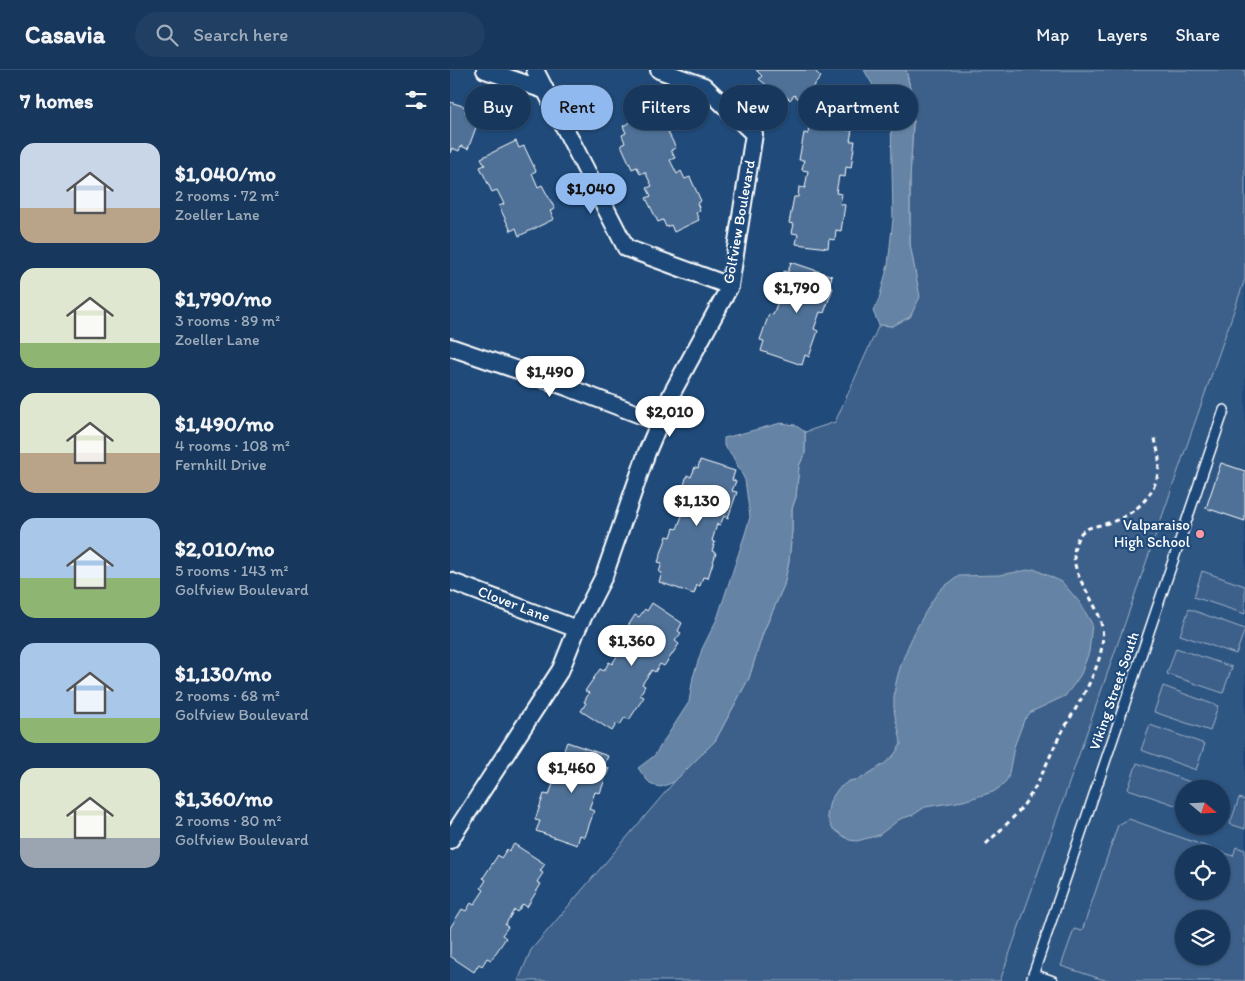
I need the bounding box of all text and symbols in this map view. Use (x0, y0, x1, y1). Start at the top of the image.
search box (135, 12, 485, 57)
text: Casavia (25, 20, 105, 49)
icon: search (153, 21, 181, 49)
text: Search here (193, 23, 288, 46)
text: Map (1036, 24, 1069, 46)
text: Layers (1097, 24, 1147, 46)
text: Share (1175, 24, 1220, 46)
chip: Buy (465, 85, 531, 130)
chip: Rent (541, 85, 613, 130)
chip: Filters (623, 85, 709, 130)
chip: New (719, 85, 788, 130)
chip: Apartment (798, 85, 918, 130)
icon: filters (402, 86, 430, 114)
text: 7 homes (20, 88, 94, 113)
street label: Golfview Boulevard (719, 159, 759, 285)
text: $1,040/mo (175, 161, 276, 186)
icon: home (60, 163, 120, 223)
pin: $1,040 (550, 172, 632, 215)
text: $1,040 (567, 179, 615, 198)
text: 2 rooms · 72 m² (175, 186, 279, 205)
text: Zoeller Lane (175, 205, 260, 224)
pin: $1,790 (756, 272, 838, 314)
text: $1,790 (774, 278, 820, 297)
text: $1,790/mo (175, 286, 272, 311)
icon: home (60, 288, 120, 348)
text: 3 rooms · 89 m² (175, 311, 280, 330)
text: Zoeller Lane (175, 330, 260, 349)
pin: $1,490 (509, 356, 591, 398)
text: $1,490 (526, 362, 574, 381)
pin: $2,010 (629, 396, 711, 438)
text: $2,010 (646, 402, 694, 421)
text: $1,490/mo (175, 411, 274, 436)
icon: home (60, 413, 120, 473)
text: 4 rooms · 108 m² (175, 436, 290, 455)
text: Fernhill Drive (175, 455, 267, 474)
pin: $1,130 (656, 484, 738, 527)
text: $1,130 (674, 491, 720, 510)
place label: Valparaiso High School (1114, 516, 1191, 551)
marker: Valparaiso High School (1194, 528, 1206, 540)
text: $2,010/mo (175, 536, 274, 561)
icon: home (60, 538, 120, 598)
text: 5 rooms · 143 m² (175, 561, 289, 580)
text: Golfview Boulevard (175, 580, 309, 599)
street label: Clover Lane (475, 582, 553, 626)
pin: $1,360 (591, 624, 673, 667)
street label: Viking Street South (1085, 629, 1143, 753)
text: $1,360 (609, 631, 655, 650)
text: $1,130/mo (175, 661, 272, 686)
icon: home (60, 663, 120, 723)
text: 2 rooms · 68 m² (175, 686, 280, 705)
text: Golfview Boulevard (175, 705, 309, 724)
pin: $1,460 (531, 752, 613, 794)
text: $1,460 (548, 758, 596, 777)
north arrow (1175, 780, 1230, 835)
map controls (1175, 780, 1230, 965)
text: $1,360/mo (175, 786, 273, 811)
icon: home (60, 788, 120, 848)
text: 2 rooms · 80 m² (175, 811, 281, 830)
text: Golfview Boulevard (175, 830, 309, 849)
button: locate (1175, 845, 1230, 900)
button: layers (1175, 910, 1230, 965)

